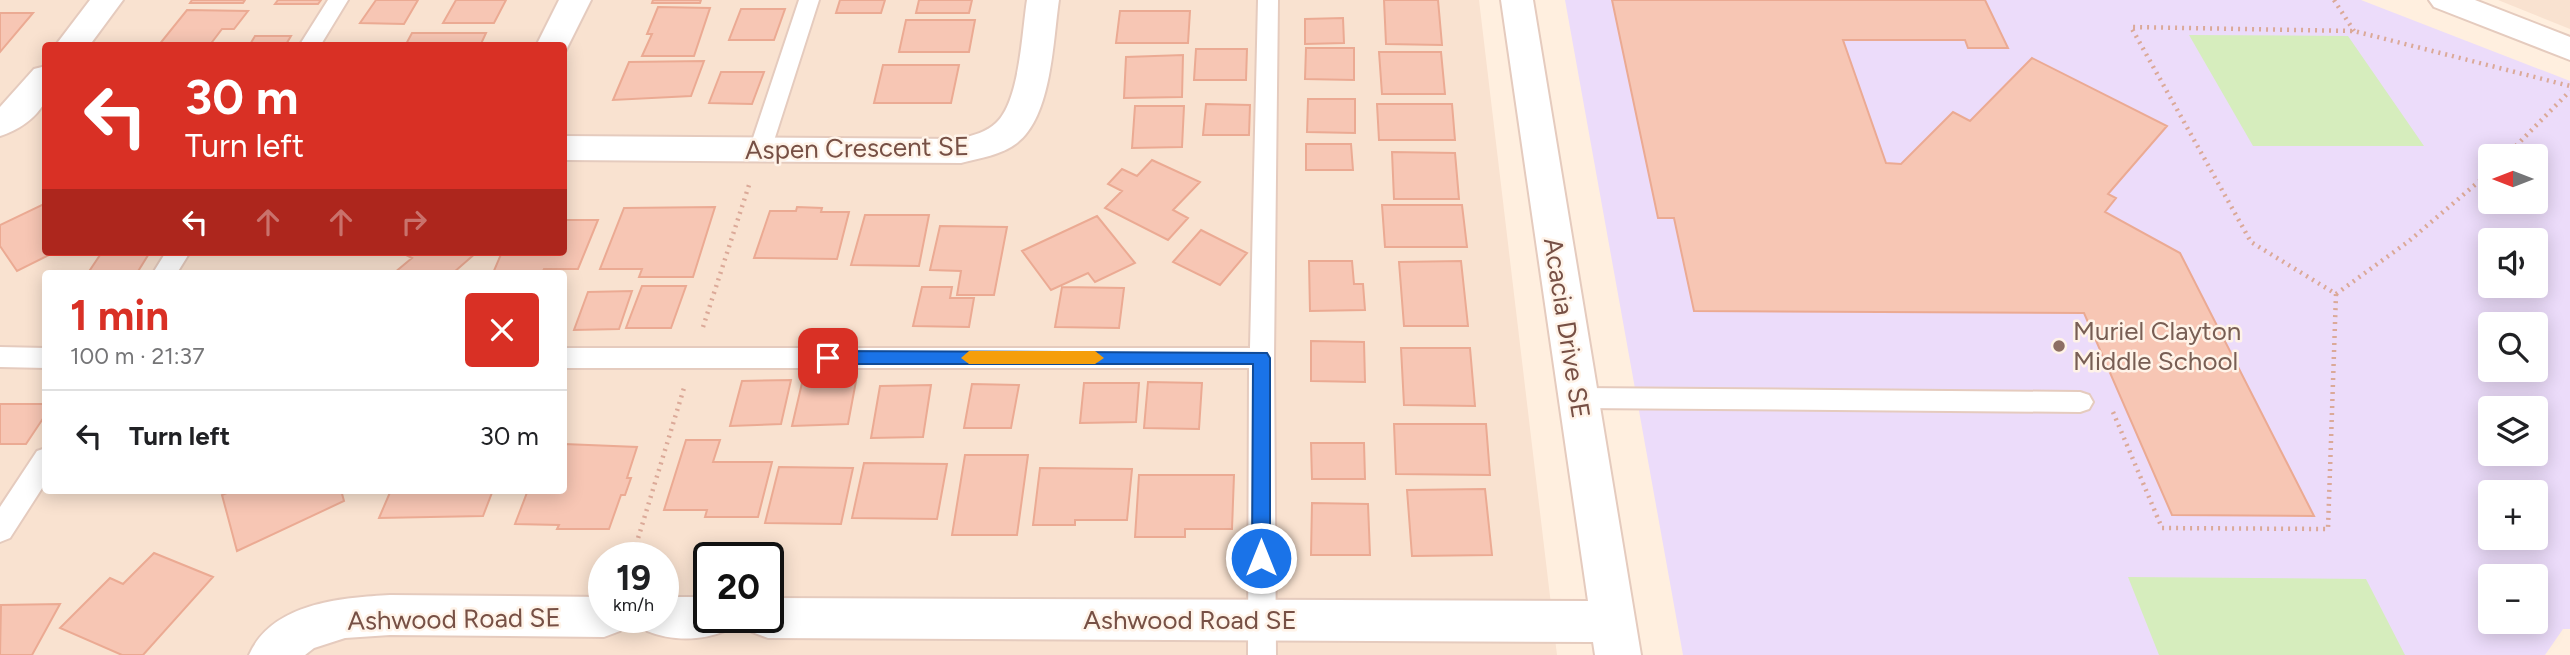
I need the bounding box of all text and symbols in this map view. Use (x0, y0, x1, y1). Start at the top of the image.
text: 30 m (185, 67, 298, 126)
icon: left (70, 70, 161, 161)
text: Turn left (185, 127, 304, 165)
street label: Aspen Crescent SE (745, 130, 969, 166)
north arrow (2478, 144, 2548, 214)
map controls (2478, 144, 2548, 634)
icon: left (176, 203, 214, 241)
icon: ahead (249, 203, 287, 241)
icon: ahead (322, 203, 360, 241)
icon: right (395, 203, 433, 241)
button: sound (2478, 228, 2548, 298)
street label: Acacia Drive SE (1537, 235, 1597, 421)
text: 1 min (70, 290, 169, 341)
button: close (465, 293, 539, 367)
button: search (2478, 312, 2548, 382)
place label: Muriel Clayton Middle School (2073, 315, 2241, 377)
pin (798, 328, 858, 388)
marker: Muriel Clayton Middle School (2051, 338, 2067, 354)
icon: arrive (809, 339, 847, 377)
text: 100 m · 21:37 (70, 342, 204, 370)
button: layers (2478, 396, 2548, 466)
icon: left (70, 417, 108, 455)
text: Turn left (129, 420, 230, 452)
text: 30 m (480, 420, 539, 452)
button: + (2478, 480, 2548, 550)
position arrow (1224, 521, 1298, 595)
speed limit sign: 20 (693, 542, 784, 633)
text: 19 (616, 557, 651, 599)
button: − (2478, 564, 2548, 634)
text: km/h (613, 594, 654, 616)
street label: Ashwood Road SE (347, 601, 561, 637)
street label: Ashwood Road SE (1083, 604, 1297, 636)

